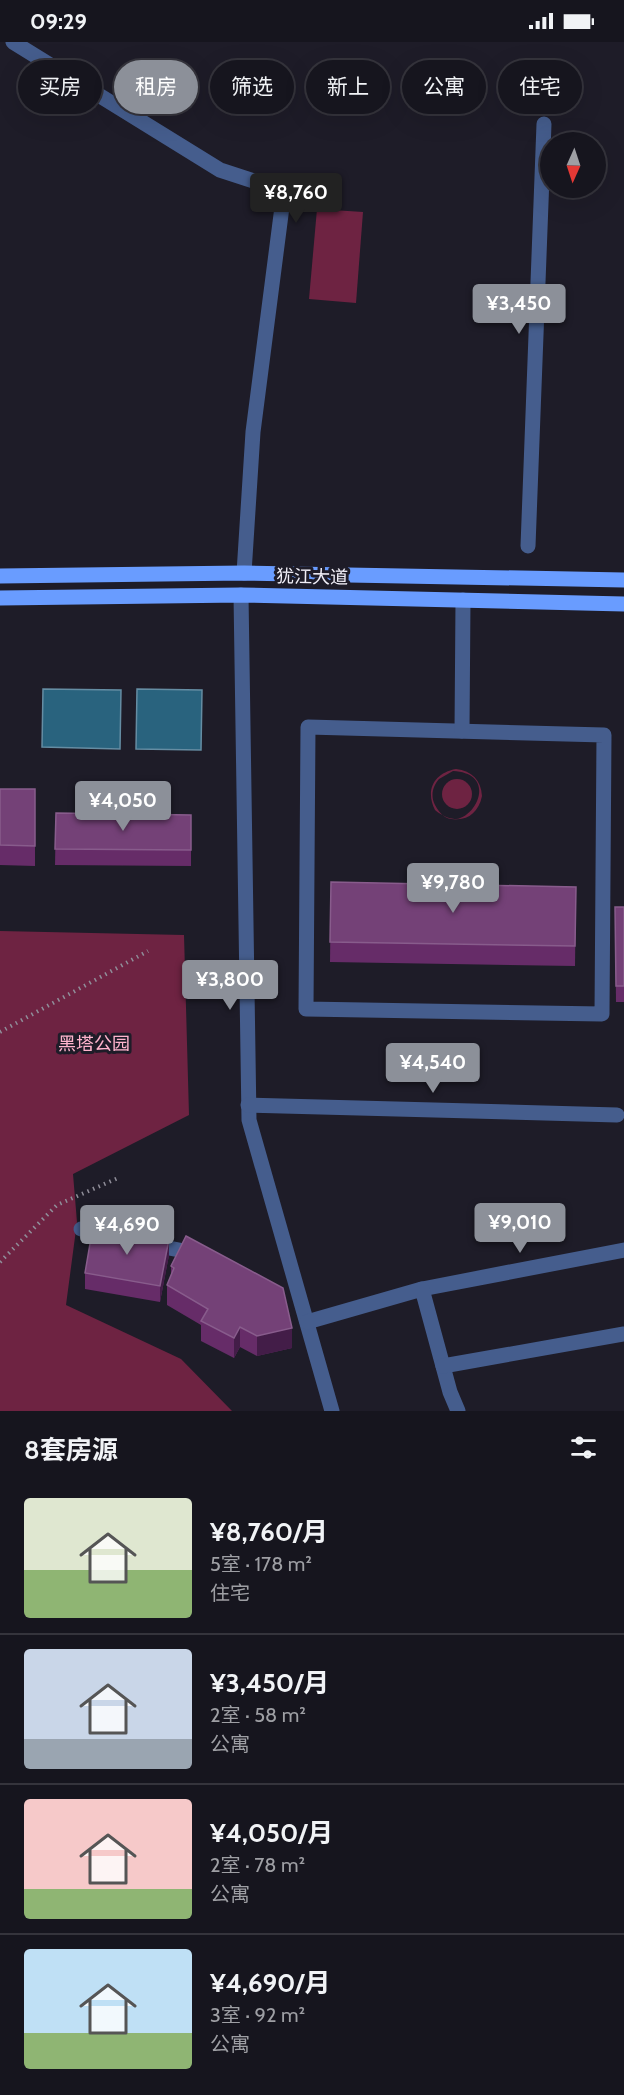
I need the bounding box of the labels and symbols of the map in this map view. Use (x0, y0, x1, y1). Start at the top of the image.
north arrow (540, 132, 606, 198)
pin: ¥8,760 (247, 173, 345, 224)
pin: ¥3,450 (470, 284, 568, 335)
street label: 犹江大道 (276, 565, 348, 589)
pin: ¥4,050 (74, 781, 172, 832)
pin: ¥9,780 (404, 863, 502, 914)
pin: ¥3,800 (181, 960, 279, 1011)
park label: 黑塔公园 (58, 1033, 130, 1055)
pin: ¥4,540 (384, 1043, 482, 1094)
pin: ¥9,010 (471, 1203, 569, 1254)
pin: ¥4,690 (78, 1205, 176, 1256)

